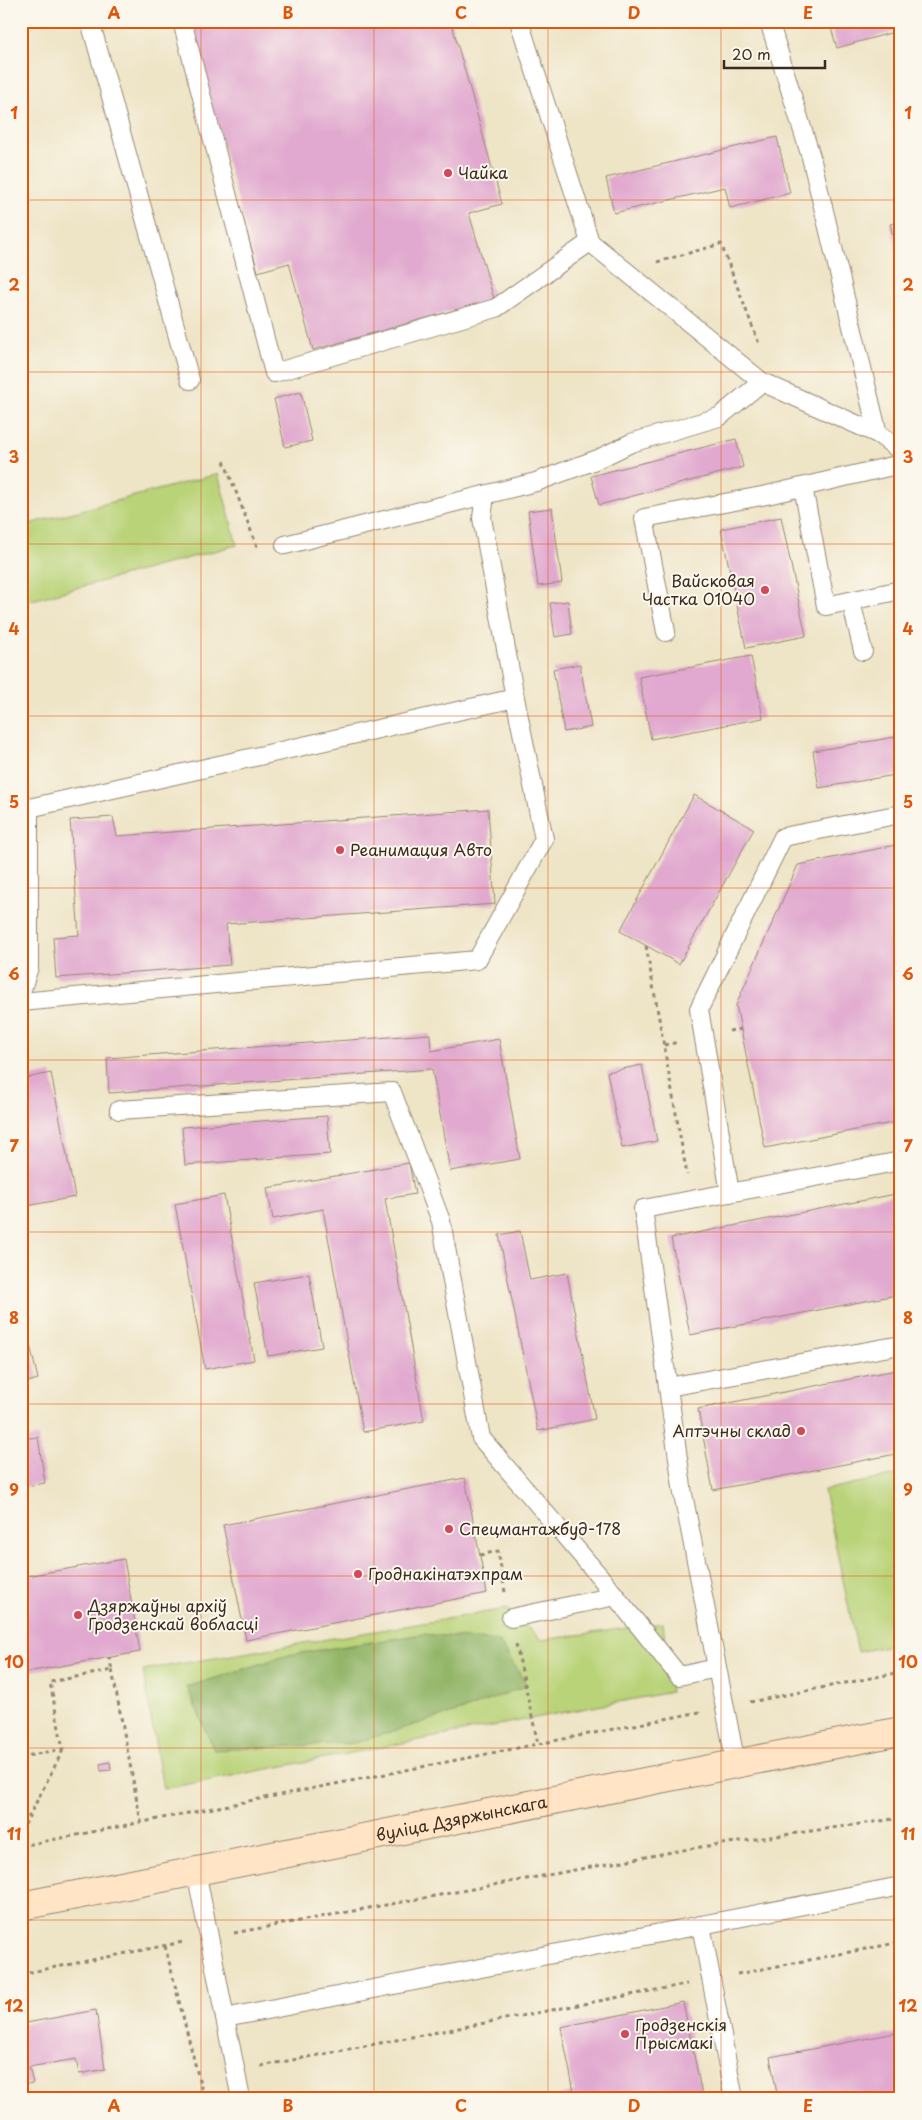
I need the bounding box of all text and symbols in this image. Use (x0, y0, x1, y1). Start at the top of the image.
text: A (108, 0, 121, 24)
text: B (283, 0, 294, 24)
text: C (455, 0, 467, 24)
text: D (628, 0, 640, 24)
text: E (803, 0, 813, 24)
scale bar (724, 38, 826, 70)
text: 20 m (732, 42, 771, 65)
text: 1 (10, 100, 18, 124)
text: 1 (904, 100, 912, 124)
place label: Чайка (458, 160, 508, 184)
marker: Чайка (442, 167, 454, 179)
text: 2 (8, 272, 20, 296)
text: 2 (902, 272, 914, 296)
text: 3 (9, 444, 19, 468)
text: 3 (903, 444, 913, 468)
place label: Вайсковая Частка 01040 (642, 568, 755, 610)
marker: Вайсковая Частка 01040 (759, 584, 771, 596)
text: 4 (9, 616, 20, 640)
text: 4 (903, 616, 914, 640)
text: 5 (9, 789, 19, 813)
text: 5 (903, 789, 913, 813)
place label: Реанимация Авто (350, 837, 492, 861)
marker: Реанимация Авто (334, 844, 346, 856)
text: 6 (8, 961, 20, 985)
text: 6 (902, 961, 914, 985)
text: 7 (9, 1133, 19, 1157)
text: 7 (903, 1133, 913, 1157)
text: 8 (9, 1305, 19, 1329)
text: 8 (903, 1305, 913, 1329)
place label: Аптэчны склад (672, 1418, 791, 1442)
marker: Аптэчны склад (795, 1425, 807, 1437)
text: 9 (9, 1477, 19, 1501)
text: 9 (903, 1477, 913, 1501)
place label: Спецмантажбуд-178 (459, 1516, 621, 1540)
marker: Спецмантажбуд-178 (443, 1523, 455, 1535)
place label: Гроднакінатэхпрам (368, 1561, 523, 1585)
marker: Гроднакінатэхпрам (352, 1568, 364, 1580)
place label: Дзяржаўны архіў Гродзенскай вобласці (87, 1593, 258, 1635)
marker: Дзяржаўны архіў Гродзенскай вобласці (72, 1609, 84, 1621)
text: 10 (4, 1649, 24, 1673)
text: 10 (898, 1649, 918, 1673)
street label: вуліца Дзяржынскага (374, 1789, 549, 1846)
text: 11 (7, 1821, 21, 1845)
text: 11 (901, 1821, 915, 1845)
text: 12 (5, 1993, 23, 2017)
text: 12 (899, 1993, 917, 2017)
place label: Гродзенскія Прысмакі (635, 2012, 727, 2054)
marker: Гродзенскія Прысмакі (619, 2028, 631, 2040)
text: A (108, 2093, 121, 2117)
text: B (283, 2093, 294, 2117)
text: C (455, 2093, 467, 2117)
text: D (628, 2093, 640, 2117)
text: E (803, 2093, 813, 2117)

